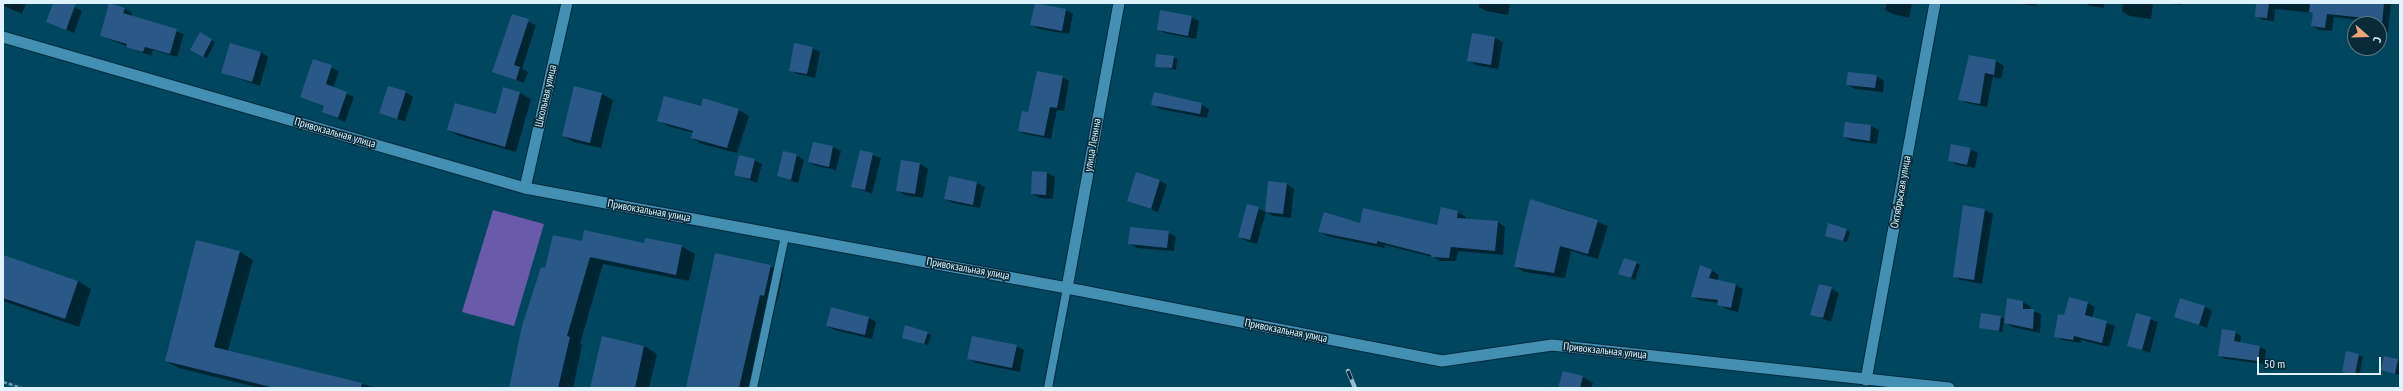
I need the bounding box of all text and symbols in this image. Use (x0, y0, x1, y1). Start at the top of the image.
north arrow (2347, 16, 2387, 56)
text: С (2370, 35, 2385, 45)
street label: Школьная улица (532, 64, 560, 128)
street label: Привокзальная улица (293, 115, 377, 151)
street label: улица Ленина (1082, 117, 1104, 173)
street label: Октябрьская улица (1888, 155, 1914, 229)
street label: Привокзальная улица (606, 197, 692, 225)
street label: Привокзальная улица (925, 255, 1011, 283)
street label: Привокзальная улица (1243, 317, 1329, 345)
street label: Привокзальная улица (1563, 340, 1647, 362)
scale bar (2259, 349, 2383, 375)
text: 50 m (2264, 356, 2285, 371)

